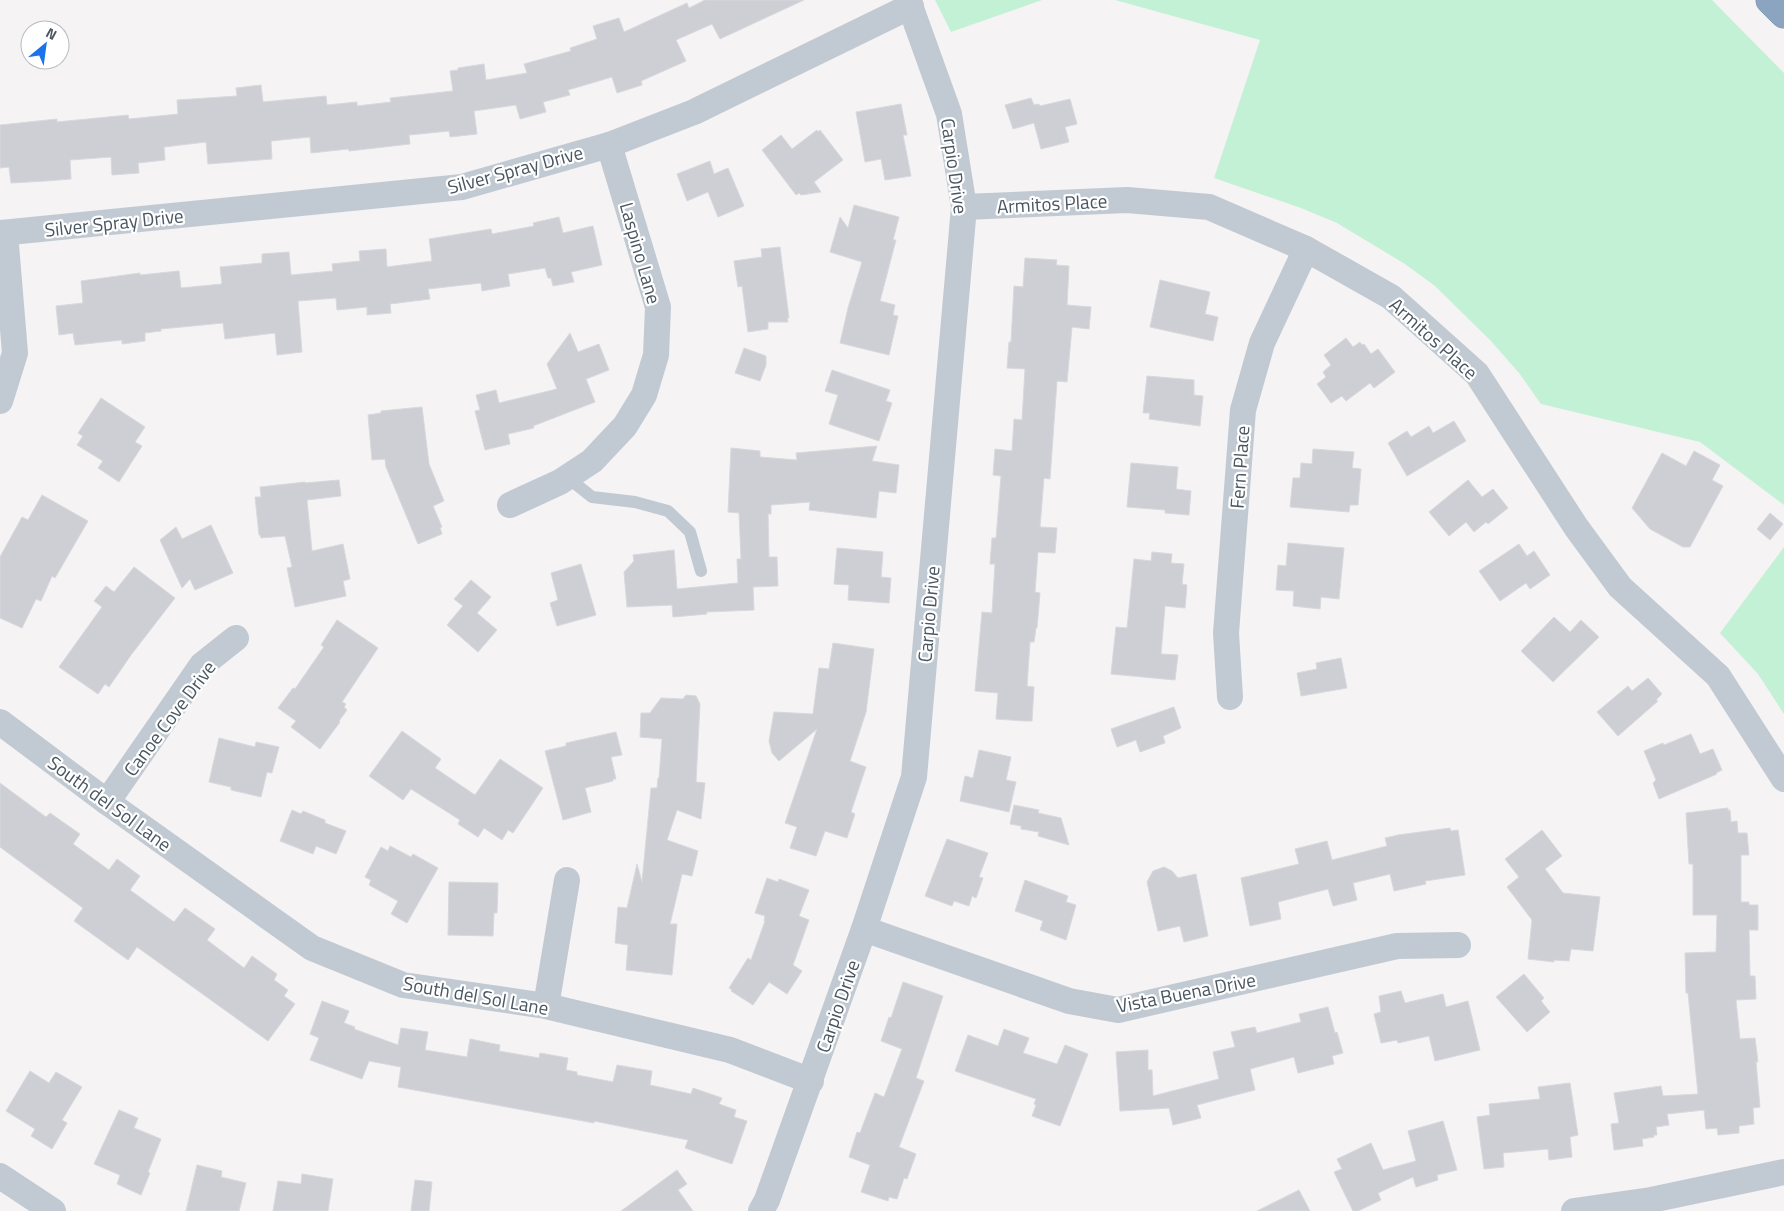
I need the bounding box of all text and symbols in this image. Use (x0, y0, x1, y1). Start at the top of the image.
north arrow (20, 20, 70, 70)
text: N (42, 22, 61, 45)
street label: Carpio Drive (934, 116, 976, 216)
street label: Silver Spray Drive (444, 137, 586, 201)
street label: Armitos Place (996, 186, 1108, 220)
street label: Laspino Lane (613, 199, 669, 307)
street label: Silver Spray Drive (43, 200, 185, 244)
street label: Armitos Place (1383, 290, 1485, 386)
street label: Fern Place (1222, 425, 1256, 509)
street label: Carpio Drive (909, 565, 947, 663)
street label: Canoe Cove Drive (116, 654, 222, 782)
street label: South del Sol Lane (42, 748, 178, 858)
street label: Carpio Drive (808, 956, 866, 1056)
street label: Vista Buena Drive (1114, 964, 1258, 1020)
street label: South del Sol Lane (401, 968, 551, 1022)

